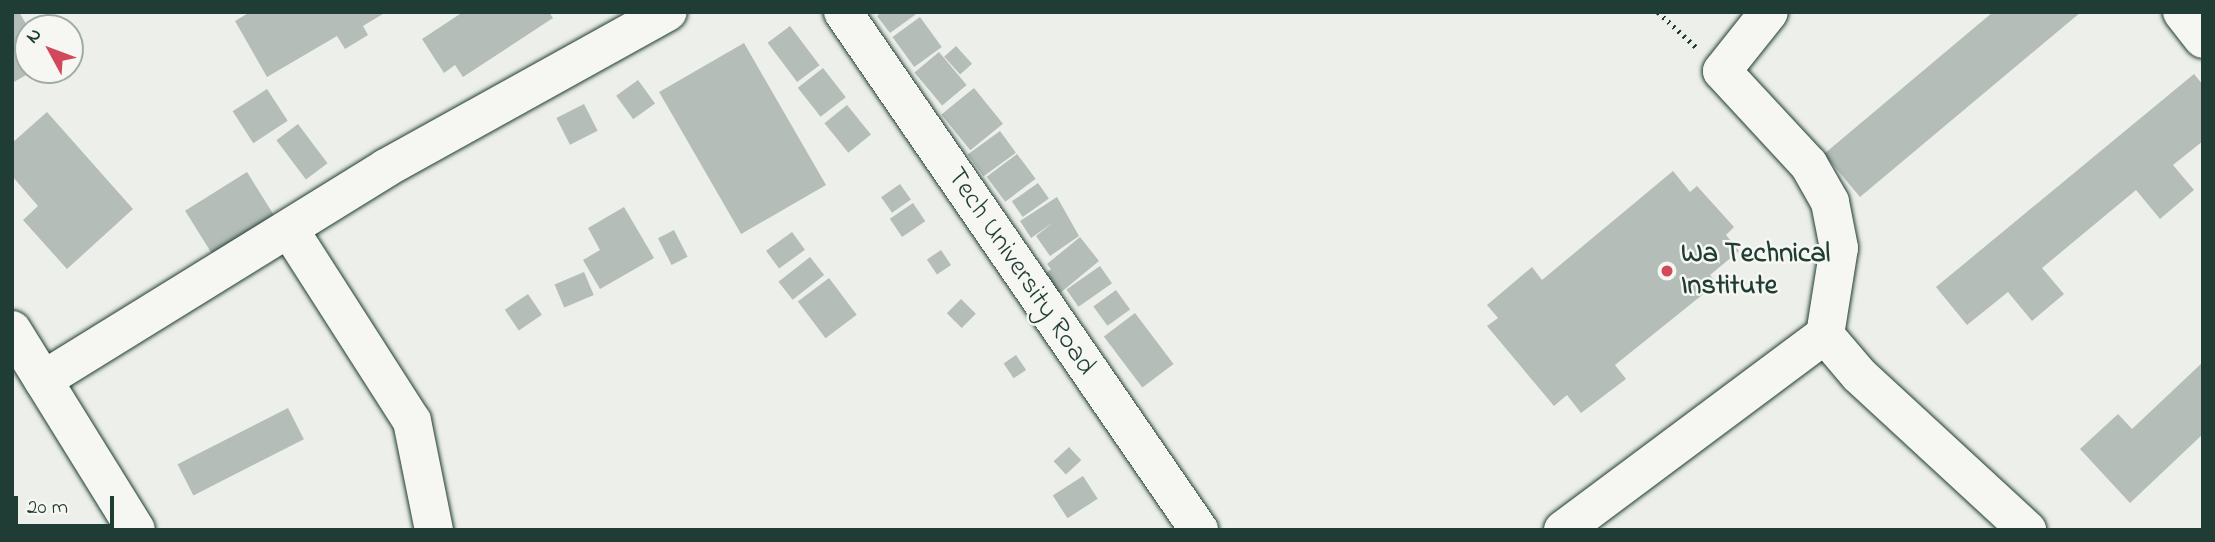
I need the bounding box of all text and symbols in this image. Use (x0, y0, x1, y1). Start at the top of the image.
north arrow (14, 14, 84, 84)
text: N (20, 23, 49, 50)
street label: Tech University Road (938, 162, 1102, 382)
place label: Wa Technical Institute (1681, 238, 1830, 304)
marker: Wa Technical Institute (1659, 263, 1675, 279)
scale bar (18, 482, 117, 526)
text: 20 m (27, 493, 68, 523)

